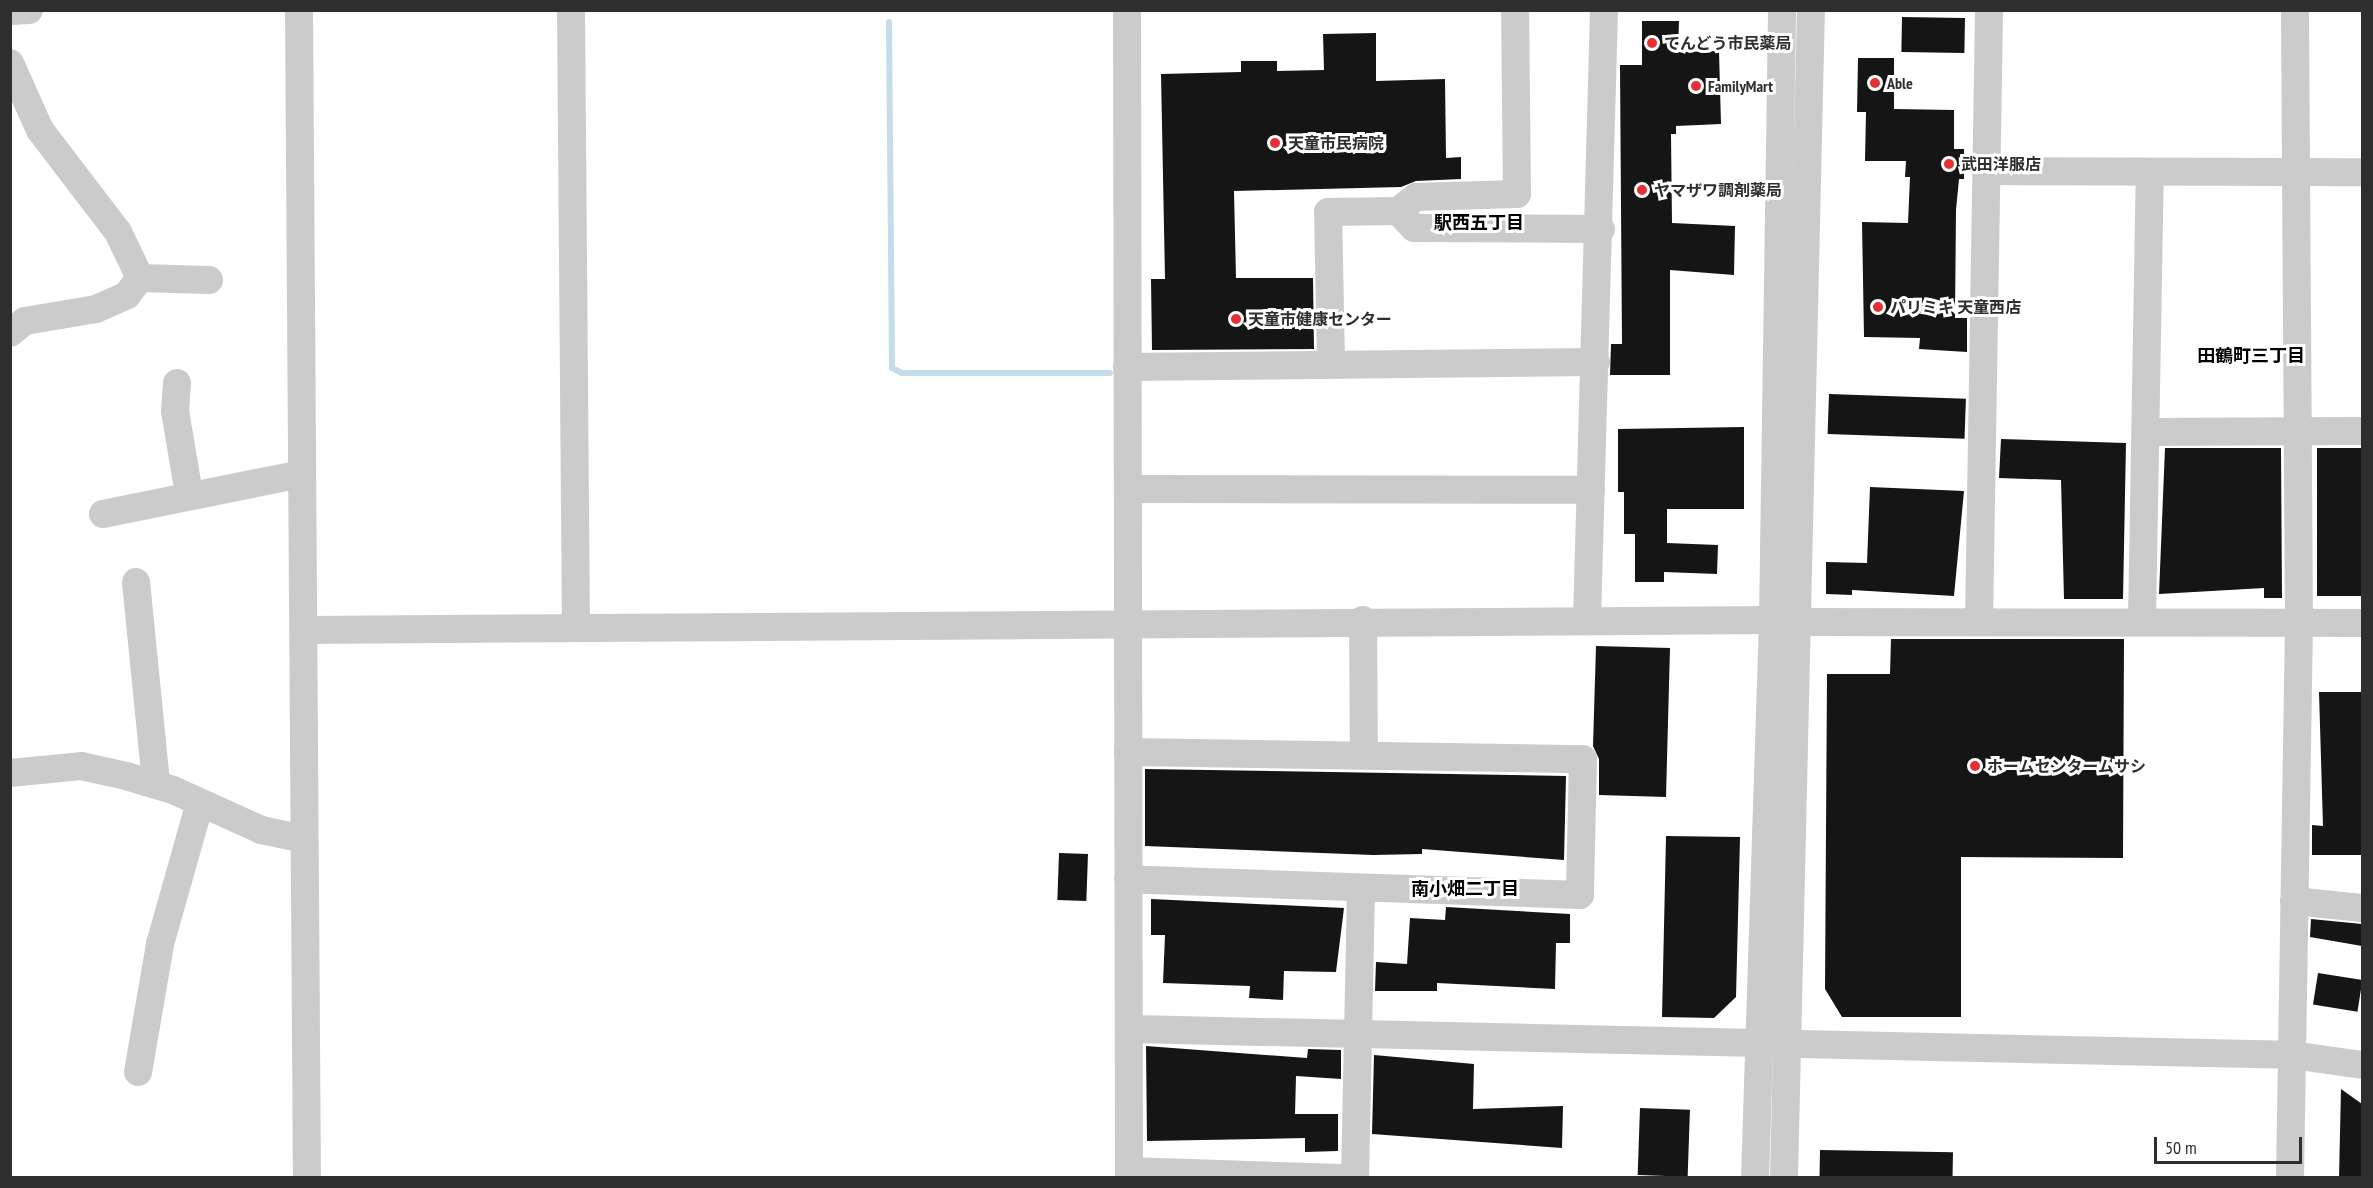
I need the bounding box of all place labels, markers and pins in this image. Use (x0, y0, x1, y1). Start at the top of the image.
place label: てんどう市民薬局 (1664, 33, 1792, 53)
marker: てんどう市民薬局 (1645, 36, 1659, 50)
place label: Able (1887, 73, 1913, 93)
place label: FamilyMart (1708, 76, 1773, 96)
marker: Able (1868, 76, 1882, 90)
marker: FamilyMart (1689, 79, 1703, 93)
place label: 天童市民病院 (1288, 133, 1384, 153)
marker: 天童市民病院 (1266, 134, 1284, 152)
place label: 武田洋服店 (1961, 154, 2041, 174)
marker: 武田洋服店 (1942, 157, 1956, 171)
place label: ヤマザワ調剤薬局 (1654, 180, 1782, 200)
marker: ヤマザワ調剤薬局 (1635, 183, 1649, 197)
place label: パリミキ 天童西店 (1890, 297, 2021, 317)
marker: パリミキ 天童西店 (1871, 300, 1885, 314)
place label: 天童市健康センター (1248, 309, 1392, 329)
marker: 天童市健康センター (1229, 312, 1243, 326)
place label: ホームセンタームサシ (1987, 756, 2147, 776)
marker: ホームセンタームサシ (1968, 759, 1982, 773)

